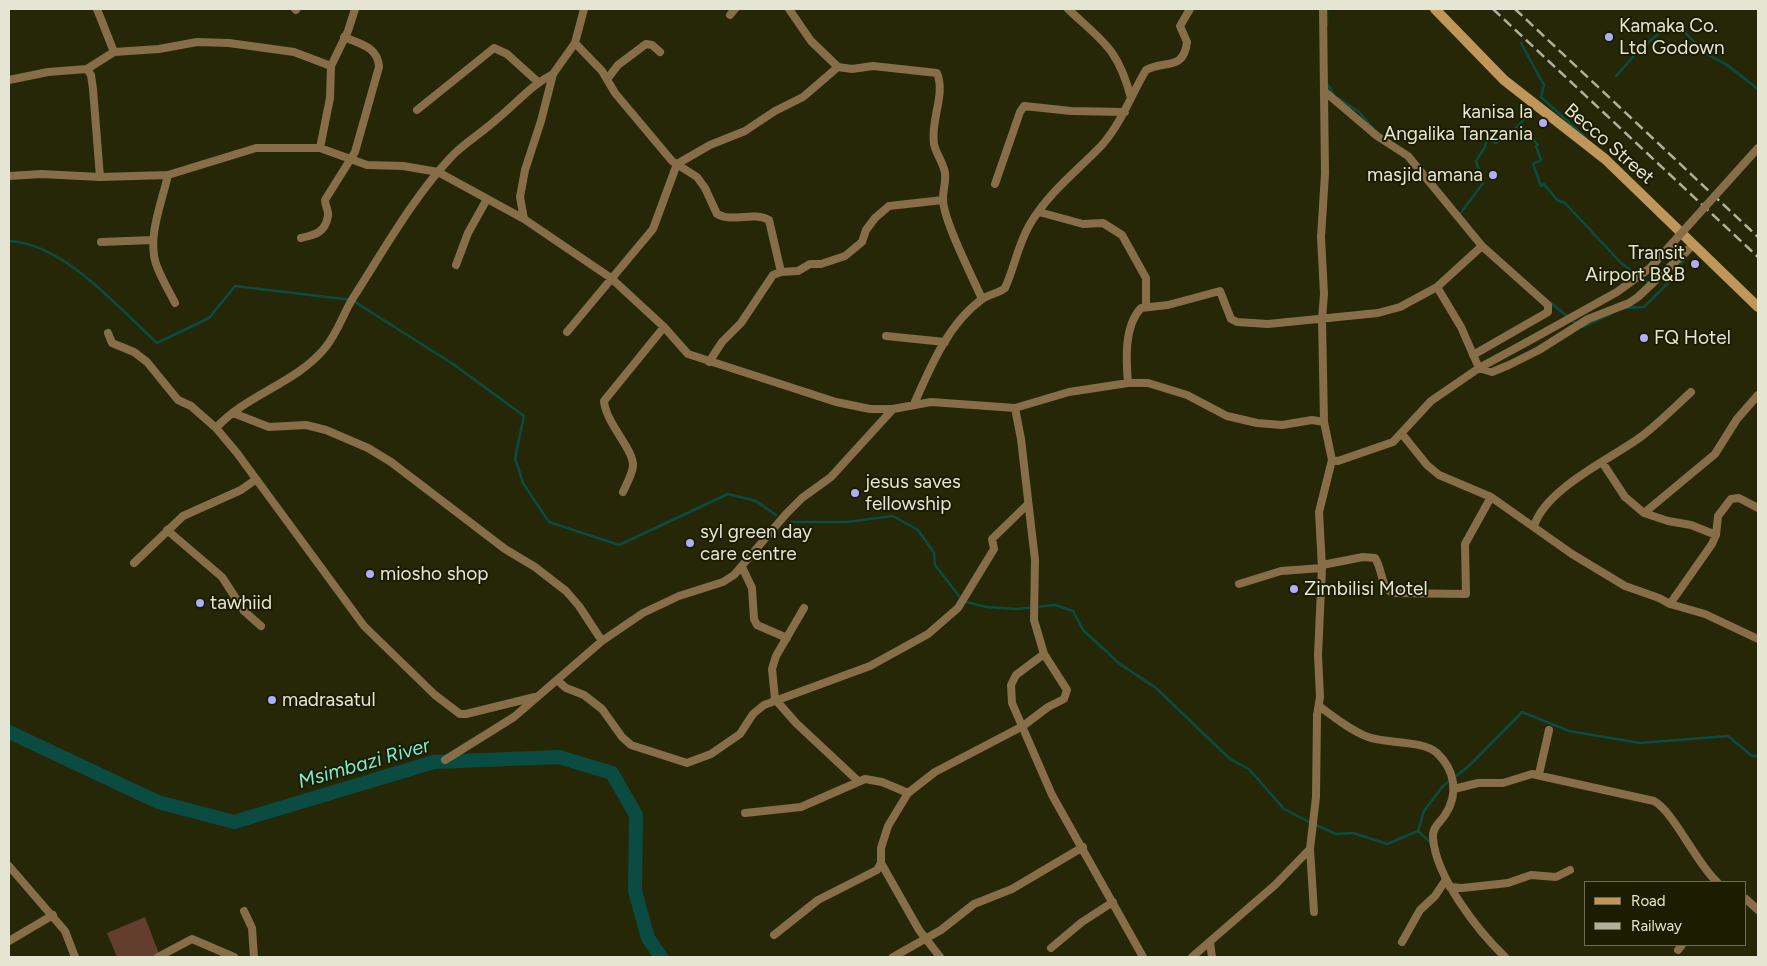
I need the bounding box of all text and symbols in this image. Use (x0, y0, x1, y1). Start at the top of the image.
place label: Kamaka Co. Ltd Godown (1619, 15, 1725, 59)
marker: Kamaka Co. Ltd Godown (1603, 31, 1615, 43)
street label: Becco Street (1559, 99, 1659, 189)
place label: kanisa la Angalika Tanzania (1383, 101, 1533, 145)
marker: kanisa la Angalika Tanzania (1537, 117, 1549, 129)
place label: masjid amana (1367, 164, 1483, 186)
marker: masjid amana (1487, 169, 1499, 181)
place label: Transit Airport B&B (1585, 242, 1685, 286)
marker: Transit Airport B&B (1689, 258, 1701, 270)
place label: FQ Hotel (1654, 327, 1731, 349)
marker: FQ Hotel (1638, 332, 1650, 344)
place label: jesus saves fellowship (865, 471, 961, 515)
marker: jesus saves fellowship (849, 487, 861, 499)
place label: syl green day care centre (700, 521, 812, 565)
marker: syl green day care centre (684, 537, 696, 549)
place label: miosho shop (380, 563, 488, 585)
marker: miosho shop (364, 568, 376, 580)
place label: Zimbilisi Motel (1304, 578, 1428, 600)
marker: Zimbilisi Motel (1288, 583, 1300, 595)
place label: tawhiid (210, 592, 272, 614)
marker: tawhiid (194, 597, 206, 609)
place label: madrasatul (282, 689, 376, 711)
marker: madrasatul (266, 694, 278, 706)
water label: Msimbazi River (295, 734, 433, 794)
legend (1584, 881, 1747, 946)
text: Road (1631, 892, 1666, 910)
text: Railway (1631, 917, 1682, 935)

